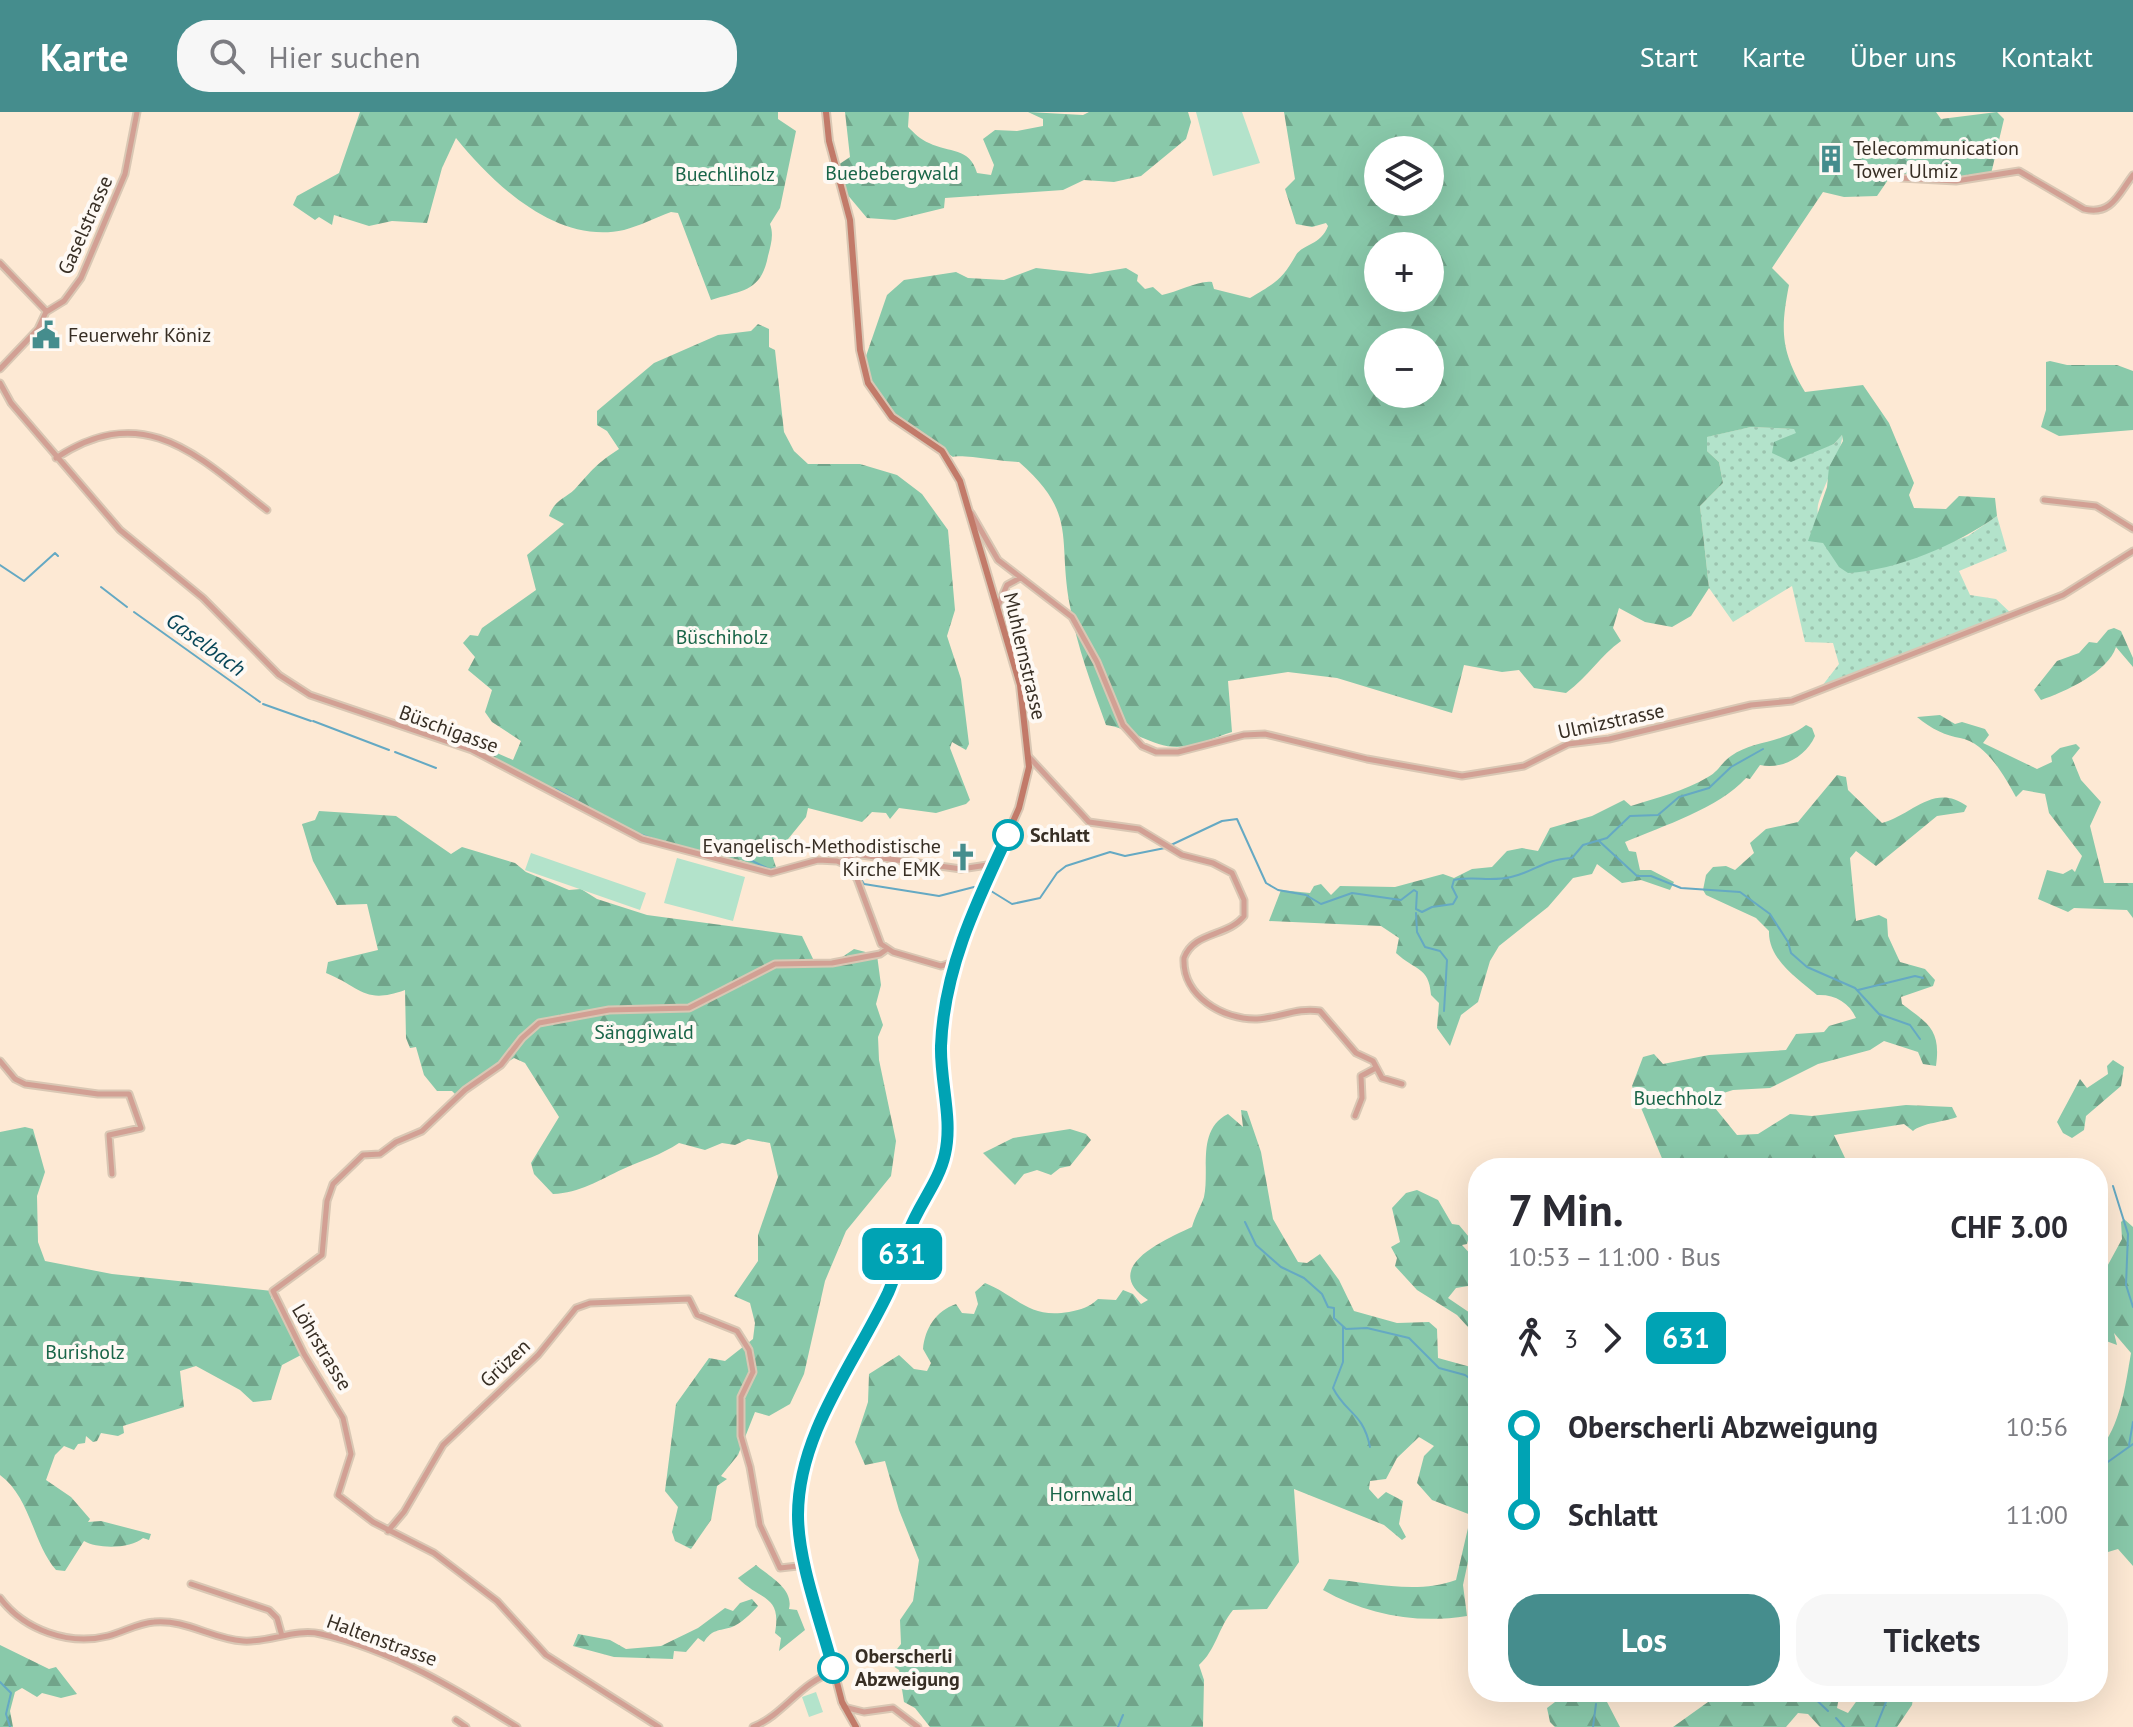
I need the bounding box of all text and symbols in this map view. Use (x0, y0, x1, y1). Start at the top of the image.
search box (177, 20, 737, 92)
text: Karte (40, 32, 129, 81)
icon: search (205, 34, 249, 78)
text: Hier suchen (269, 37, 421, 76)
text: Start (1640, 38, 1698, 75)
text: Karte (1742, 38, 1806, 75)
text: Über uns (1850, 38, 1957, 75)
text: Kontakt (2001, 38, 2093, 75)
place label: Telecommunication Tower Ulmiz (1853, 135, 2019, 184)
map controls (1364, 136, 1444, 408)
button: layers (1364, 136, 1444, 216)
building icon: Telecommunication Tower Ulmiz (1816, 144, 1846, 174)
park label: Buebebergwald (825, 160, 959, 186)
park label: Buechliholz (675, 161, 775, 187)
street label: Gaselstrasse (52, 172, 118, 278)
button: + (1364, 232, 1444, 312)
public building icon: Feuerwehr Köniz (31, 320, 61, 350)
place label: Feuerwehr Köniz (68, 322, 211, 348)
button: − (1364, 328, 1444, 408)
street label: Muhlernstrasse (998, 590, 1052, 722)
water label: Gaselbach (161, 606, 251, 682)
park label: Büschiholz (676, 624, 768, 650)
street label: Ulmizstrasse (1555, 697, 1667, 745)
street label: Büschigasse (396, 699, 502, 759)
marker: Schlatt (993, 820, 1023, 850)
place label: Schlatt (1030, 822, 1090, 848)
place label: Evangelisch-Methodistische Kirche EMK (702, 833, 941, 882)
church icon: Evangelisch-Methodistische Kirche EMK (948, 842, 978, 872)
park label: Sänggiwald (594, 1019, 694, 1045)
park label: Buechholz (1634, 1085, 1722, 1111)
text: 7 Min. (1508, 1181, 1624, 1238)
text: CHF 3.00 (1950, 1207, 2068, 1246)
line badge: 631 (856, 1228, 948, 1280)
text: 631 (878, 1235, 926, 1272)
text: 10:53 – 11:00 · Bus (1508, 1240, 1721, 1273)
street label: Löhrstrasse (286, 1299, 358, 1395)
icon: walk (1508, 1316, 1552, 1360)
icon: forward (1590, 1316, 1634, 1360)
text: 631 (1662, 1319, 1710, 1356)
text: 3 (1564, 1322, 1578, 1355)
street label: Grüzen (474, 1333, 536, 1393)
park label: Burisholz (45, 1339, 125, 1365)
text: Oberscherli Abzweigung (1568, 1407, 1878, 1446)
text: 10:56 (2006, 1410, 2068, 1443)
park label: Hornwald (1049, 1481, 1133, 1507)
text: Schlatt (1568, 1495, 1658, 1534)
text: 11:00 (2006, 1498, 2068, 1531)
button: Los (1508, 1594, 1780, 1686)
button: Tickets (1796, 1594, 2068, 1686)
street label: Haltenstrasse (323, 1608, 441, 1672)
place label: Oberscherli Abzweigung (855, 1643, 960, 1692)
marker: Oberscherli Abzweigung (818, 1653, 848, 1683)

